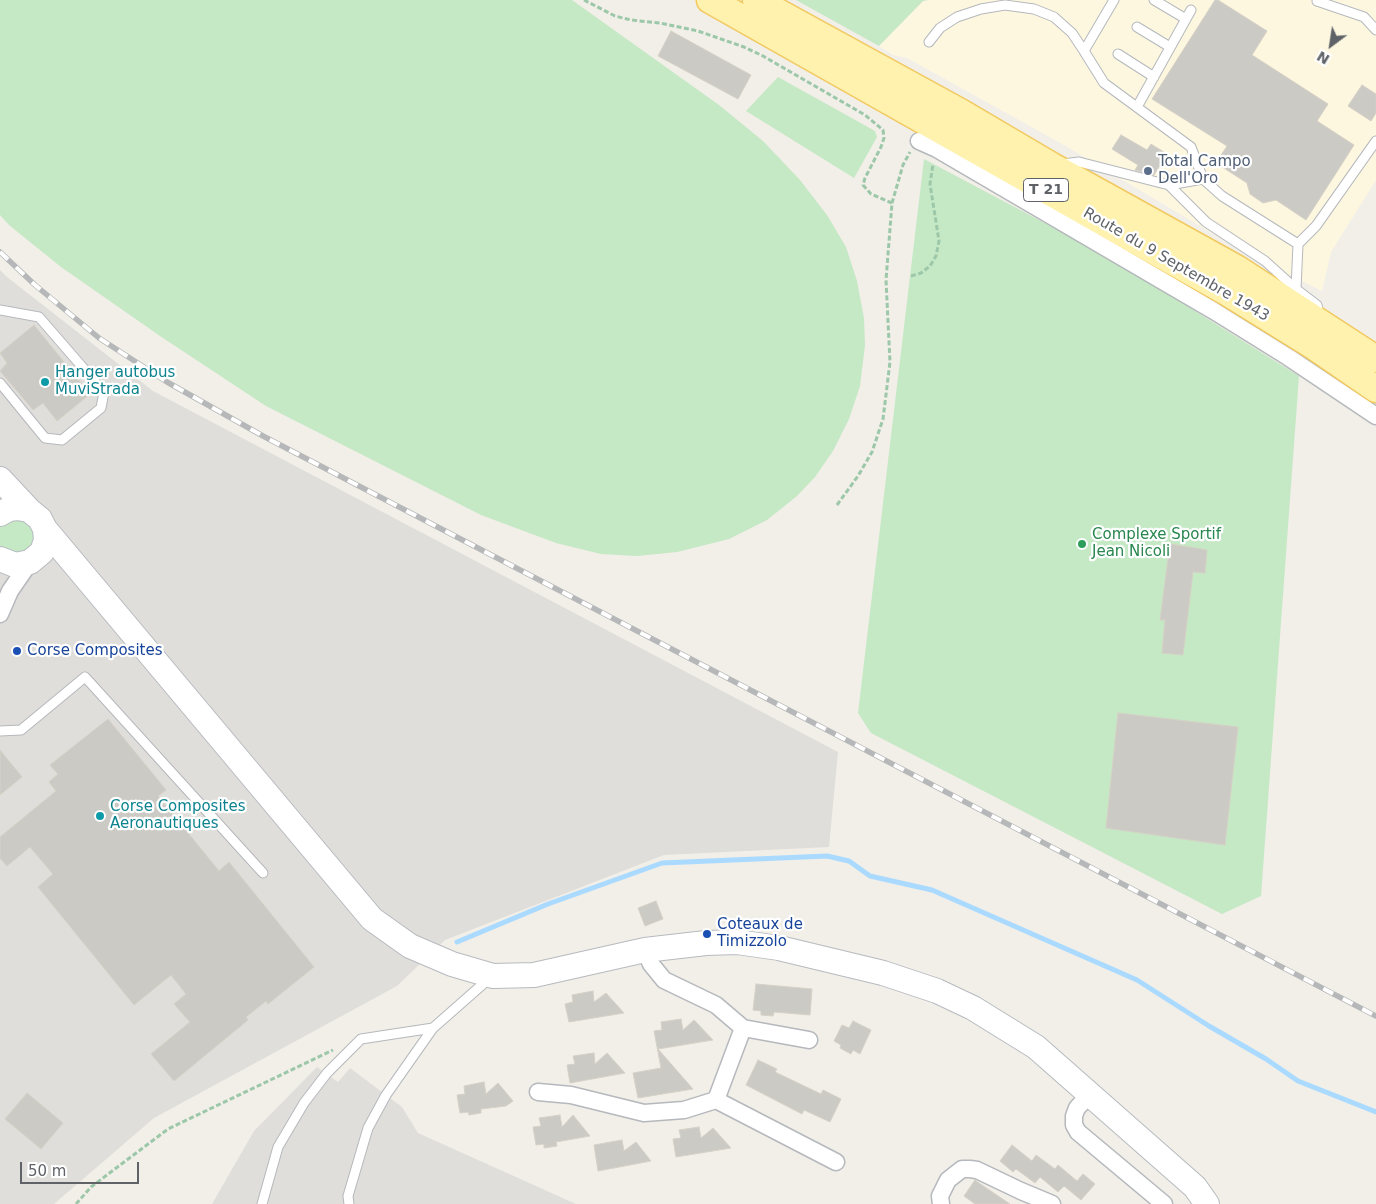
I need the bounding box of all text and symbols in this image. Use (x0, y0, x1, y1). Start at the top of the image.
north arrow (1306, 20, 1356, 70)
text: N (1314, 48, 1332, 68)
place label: Total Campo Dell'Oro (1158, 153, 1251, 188)
marker: Total Campo Dell'Oro (1142, 165, 1154, 177)
road number: T 21 (1024, 178, 1068, 202)
street label: Route du 9 Septembre 1943 (1080, 204, 1272, 326)
place label: Hanger autobus MuviStrada (55, 364, 175, 399)
marker: Hanger autobus MuviStrada (39, 376, 51, 388)
place label: Complexe Sportif Jean Nicoli (1092, 526, 1221, 561)
marker: Complexe Sportif Jean Nicoli (1076, 538, 1088, 550)
place label: Corse Composites (27, 642, 162, 660)
marker: Corse Composites (11, 645, 23, 657)
place label: Corse Composites Aeronautiques (110, 798, 245, 833)
marker: Corse Composites Aeronautiques (94, 810, 106, 822)
place label: Coteaux de Timizzolo (717, 916, 803, 951)
marker: Coteaux de Timizzolo (701, 928, 713, 940)
scale bar (22, 1152, 141, 1184)
text: 50 m (28, 1162, 66, 1180)

